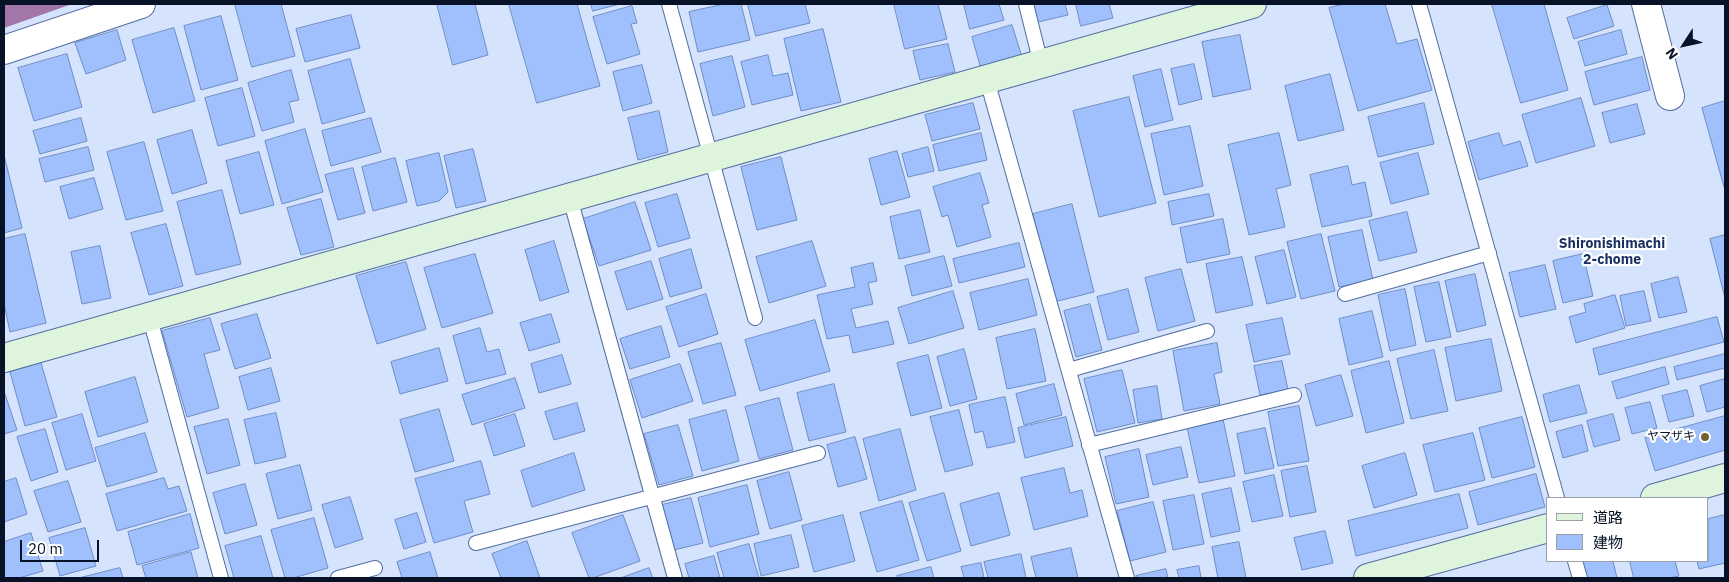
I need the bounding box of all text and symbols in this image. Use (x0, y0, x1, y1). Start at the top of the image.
north arrow (1659, 20, 1709, 70)
text: N (1661, 44, 1682, 63)
district label: Shironishimachi 2-chome (1559, 236, 1665, 268)
place label: ヤマザキ (1647, 430, 1695, 444)
marker: ヤマザキ (1699, 431, 1711, 443)
legend (1546, 497, 1709, 562)
text: 道路 (1593, 508, 1623, 527)
scale bar (22, 530, 101, 562)
text: 建物 (1593, 533, 1623, 552)
text: 20 m (28, 539, 63, 558)

